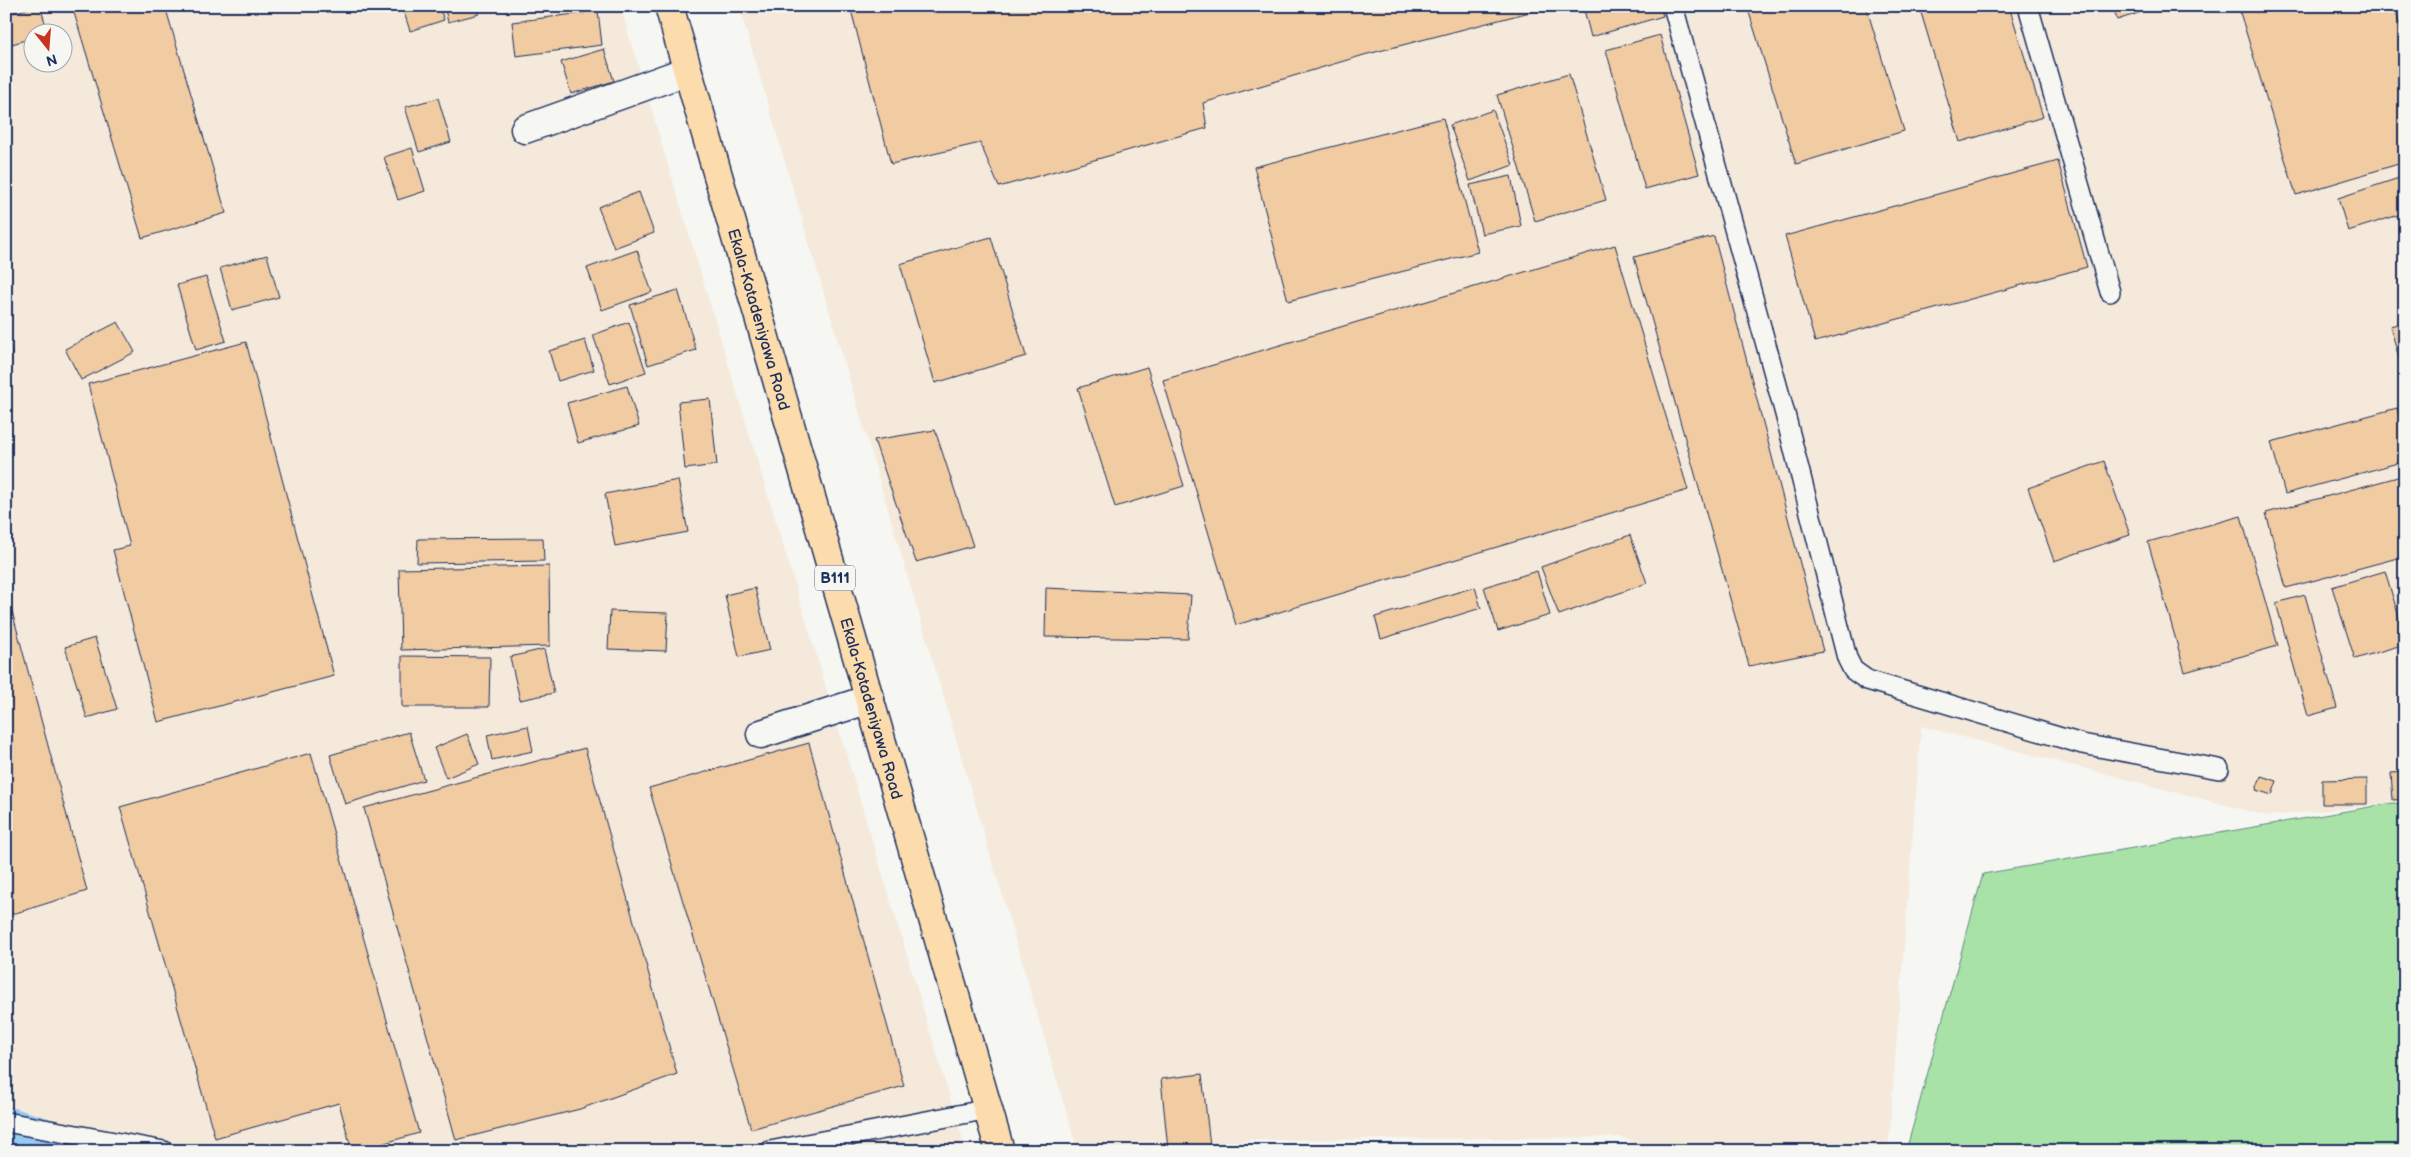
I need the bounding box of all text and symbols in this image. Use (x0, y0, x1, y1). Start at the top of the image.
north arrow (22, 22, 72, 72)
text: N (44, 50, 59, 70)
street label: Ekala-Kotadeniyawa Road (723, 227, 793, 413)
road number: B111 (815, 566, 855, 590)
street label: Ekala-Kotadeniyawa Road (835, 616, 906, 802)

